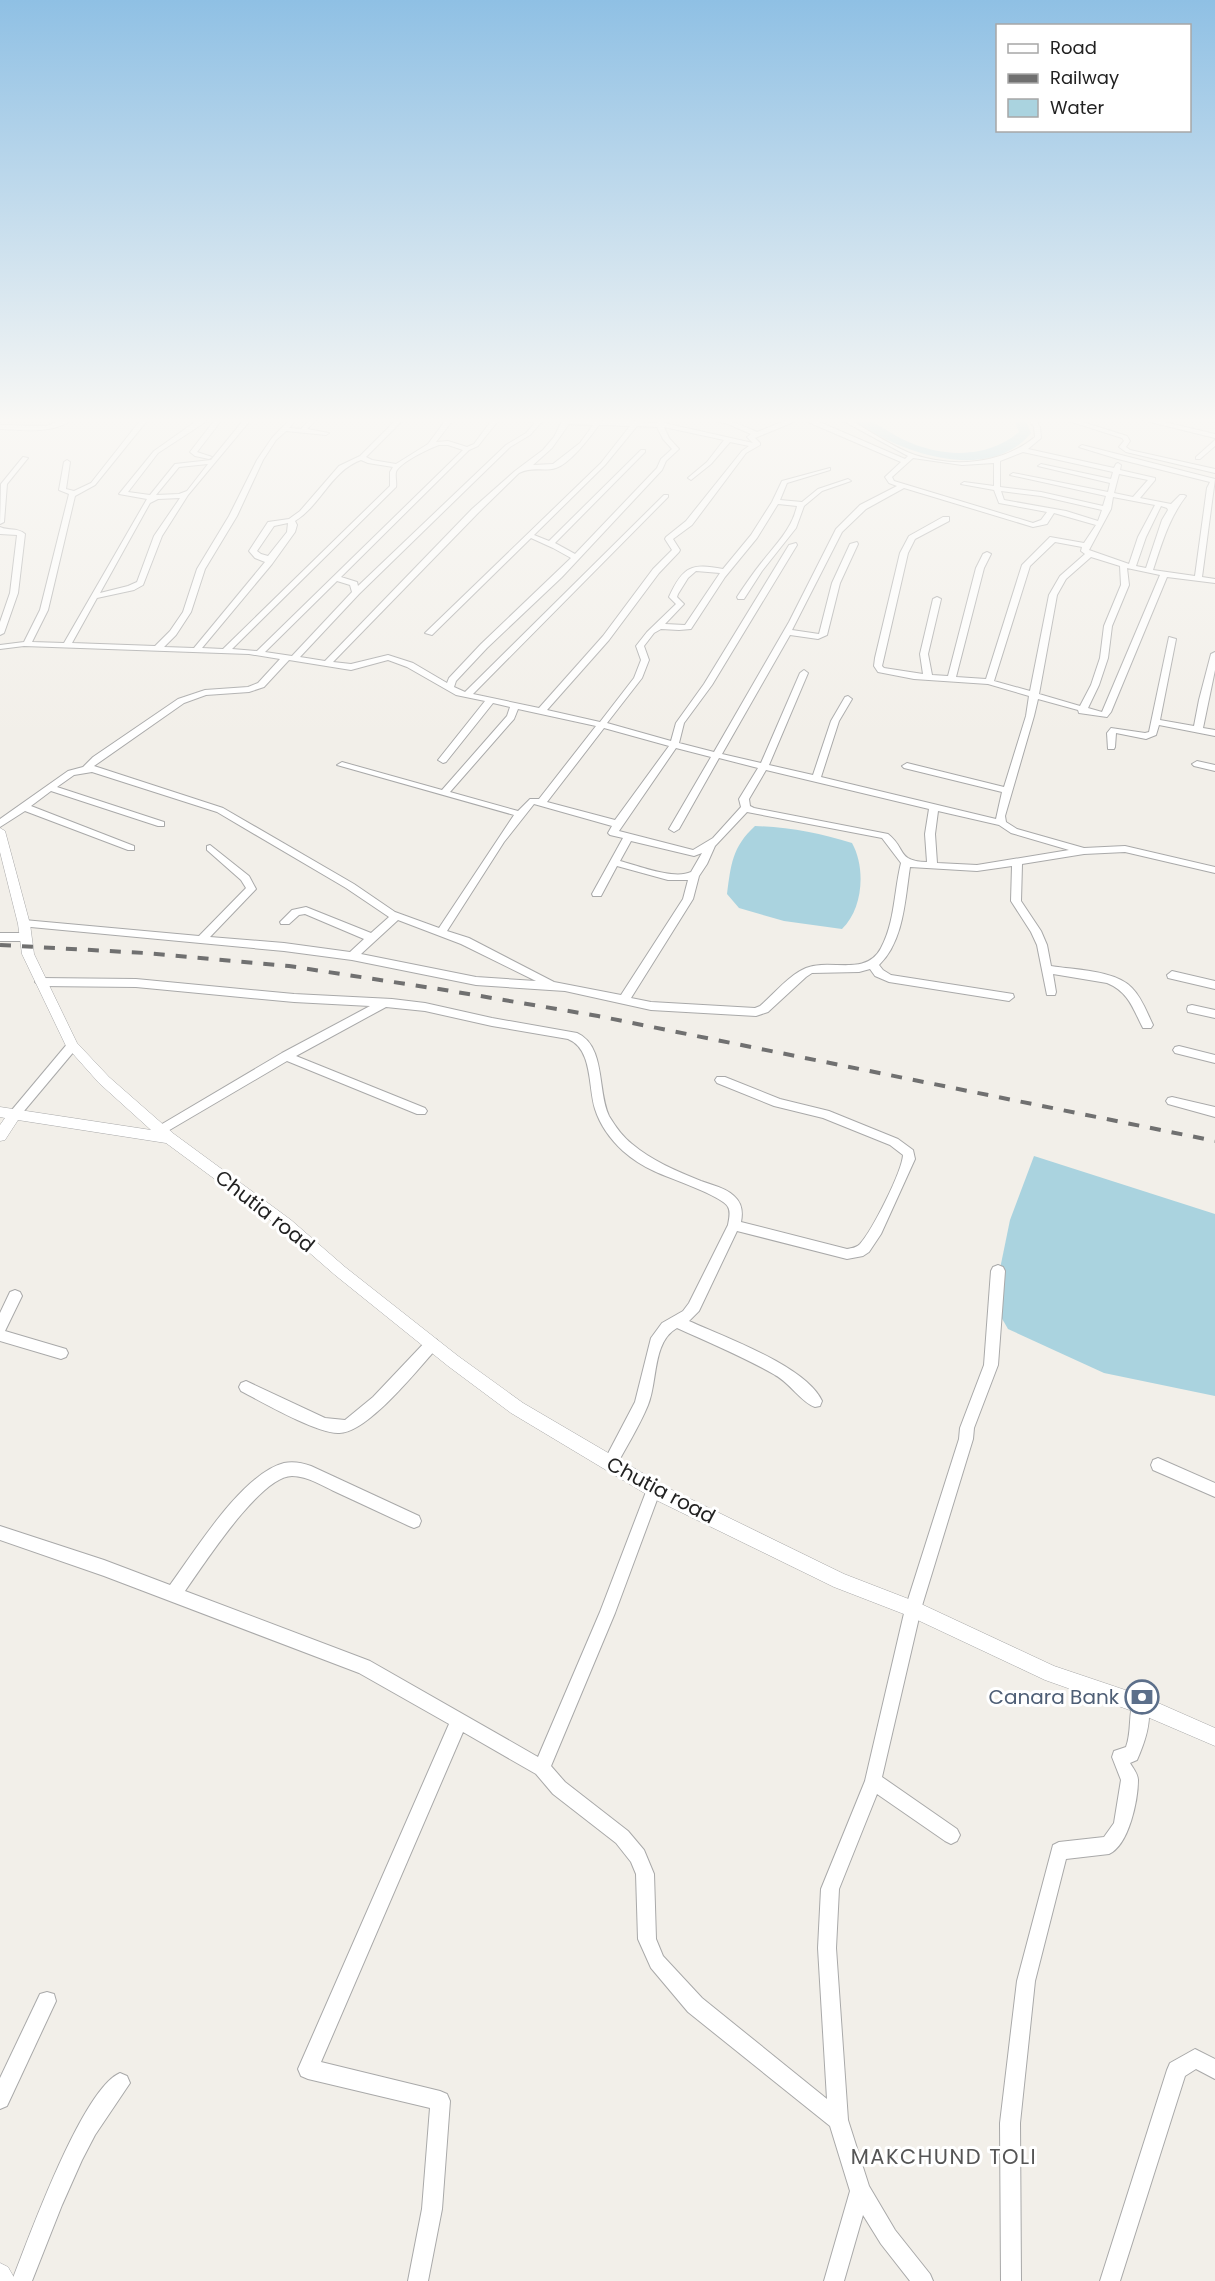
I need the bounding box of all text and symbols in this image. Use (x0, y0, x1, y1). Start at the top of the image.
legend (996, 24, 1191, 132)
text: Road (1050, 35, 1097, 60)
text: Railway (1050, 65, 1119, 90)
text: Water (1050, 95, 1104, 120)
street label: Chutia road (209, 1163, 321, 1259)
street label: Chutia road (602, 1450, 720, 1530)
bank icon: Canara Bank (1124, 1679, 1160, 1715)
place label: Canara Bank (989, 1683, 1120, 1711)
district label: MAKCHUND TOLI (851, 2142, 1037, 2171)

